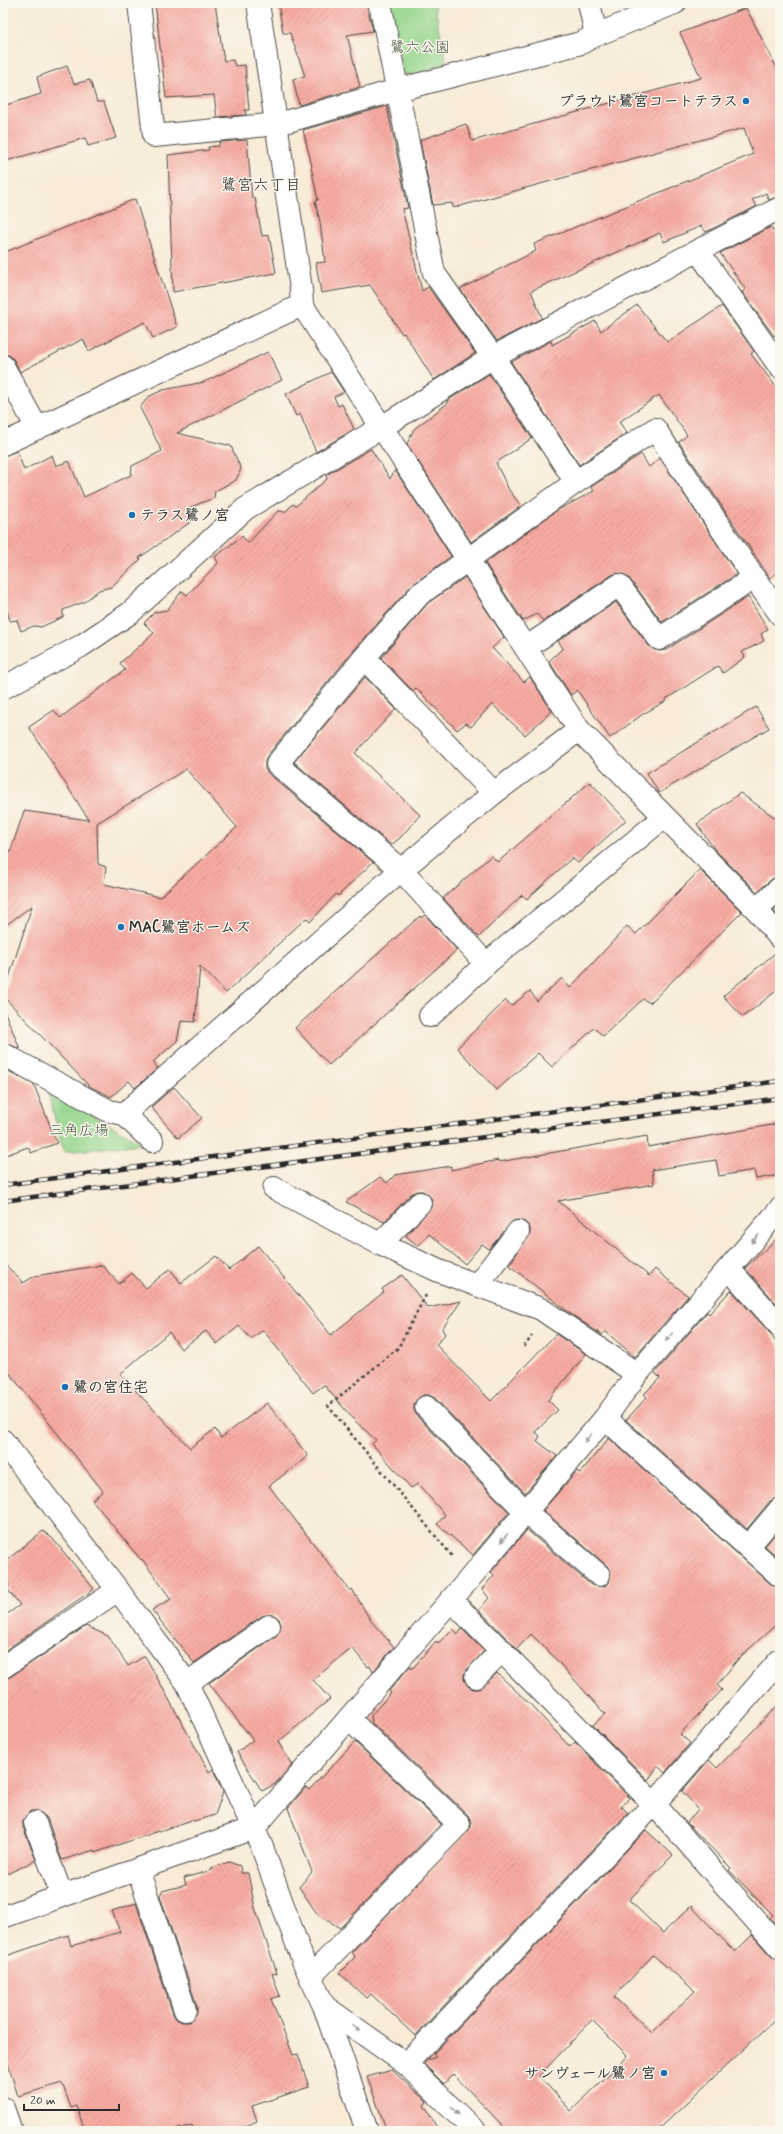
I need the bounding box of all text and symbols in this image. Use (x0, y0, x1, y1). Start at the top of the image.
park label: 鷺六公園 (390, 38, 450, 58)
place label: プラウド鷺宮コートテラス (559, 92, 738, 112)
marker: プラウド鷺宮コートテラス (741, 96, 751, 106)
district label: 鷺宮六丁目 (221, 175, 301, 196)
place label: テラス鷺ノ宮 (140, 506, 229, 526)
marker: テラス鷺ノ宮 (127, 510, 137, 520)
place label: MAC鷺宮ホームズ (129, 918, 250, 938)
marker: MAC鷺宮ホームズ (116, 922, 126, 932)
park label: 三角広場 (49, 1121, 109, 1141)
one-way arrow (750, 1233, 759, 1244)
one-way arrow (665, 1332, 674, 1342)
place label: 鷺の宮住宅 (73, 1378, 148, 1398)
marker: 鷺の宮住宅 (60, 1382, 70, 1392)
one-way arrow (584, 1433, 593, 1444)
one-way arrow (500, 1532, 509, 1543)
one-way arrow (350, 2024, 361, 2032)
place label: サンヴェール鷺ノ宮 (524, 2064, 656, 2084)
marker: サンヴェール鷺ノ宮 (659, 2068, 669, 2078)
scale bar (24, 2086, 119, 2112)
text: 20 m (30, 2093, 56, 2109)
one-way arrow (450, 2107, 460, 2116)

